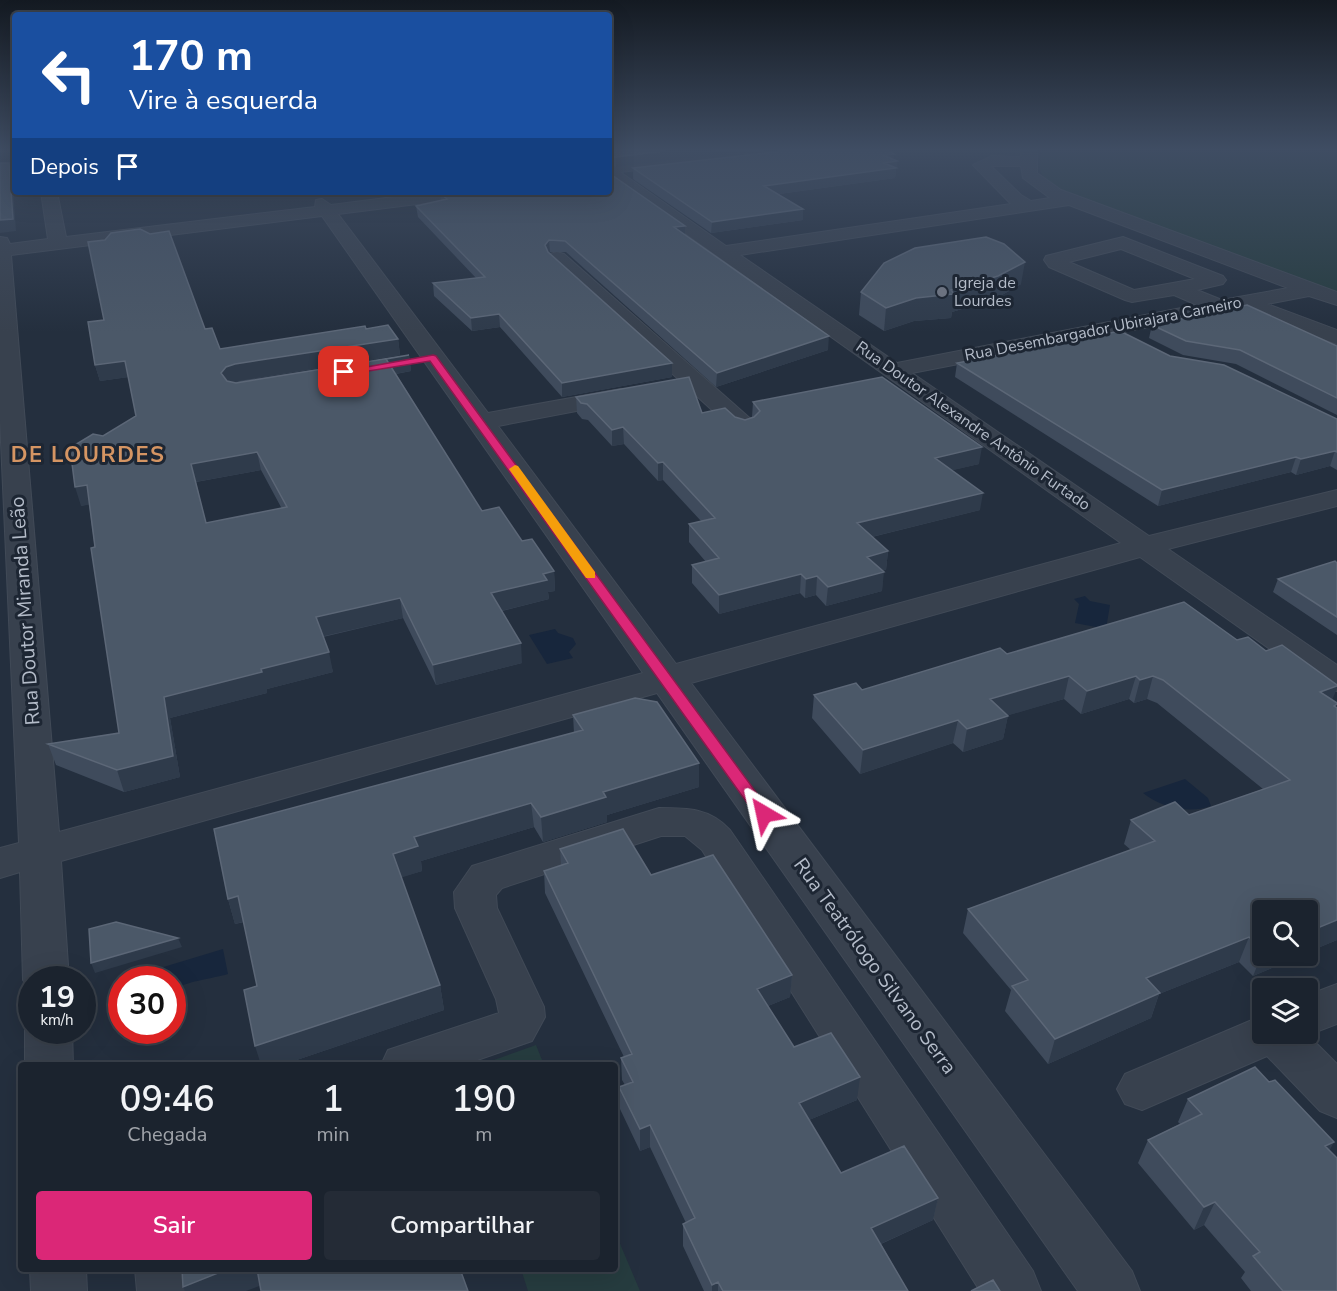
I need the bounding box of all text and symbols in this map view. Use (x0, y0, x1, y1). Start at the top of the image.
text: 170 m (129, 28, 253, 85)
icon: left (30, 36, 108, 114)
text: Vire à esquerda (129, 82, 318, 119)
icon: arrive (111, 150, 144, 183)
text: Depois (30, 152, 99, 182)
place label: Igreja de Lourdes (954, 272, 1016, 312)
marker: Igreja de Lourdes (935, 285, 949, 299)
street label: Rua Desembargador Ubirajara Carneiro (963, 291, 1243, 367)
street label: Rua Doutor Alexandre Antônio Furtado (851, 336, 1095, 516)
pin (318, 346, 369, 397)
icon: arrive (327, 355, 360, 388)
district label: DE LOURDES (11, 440, 165, 470)
street label: Rua Doutor Miranda Leão (4, 496, 46, 726)
position arrow (732, 782, 796, 846)
street label: Rua Teatrólogo Silvano Serra (787, 853, 963, 1079)
map controls (1252, 900, 1318, 1044)
button: search (1252, 900, 1318, 966)
speed limit sign: 30 (108, 966, 186, 1044)
text: 19 (39, 977, 75, 1018)
button: layers (1252, 978, 1318, 1044)
text: km/h (40, 1010, 74, 1030)
text: 09:46 (120, 1075, 215, 1124)
text: 1 (322, 1075, 344, 1124)
text: 190 (451, 1075, 516, 1124)
text: Chegada (127, 1121, 207, 1148)
text: min (317, 1121, 350, 1148)
text: m (475, 1121, 492, 1148)
button: Sair (36, 1191, 312, 1260)
button: Compartilhar (324, 1191, 600, 1260)

